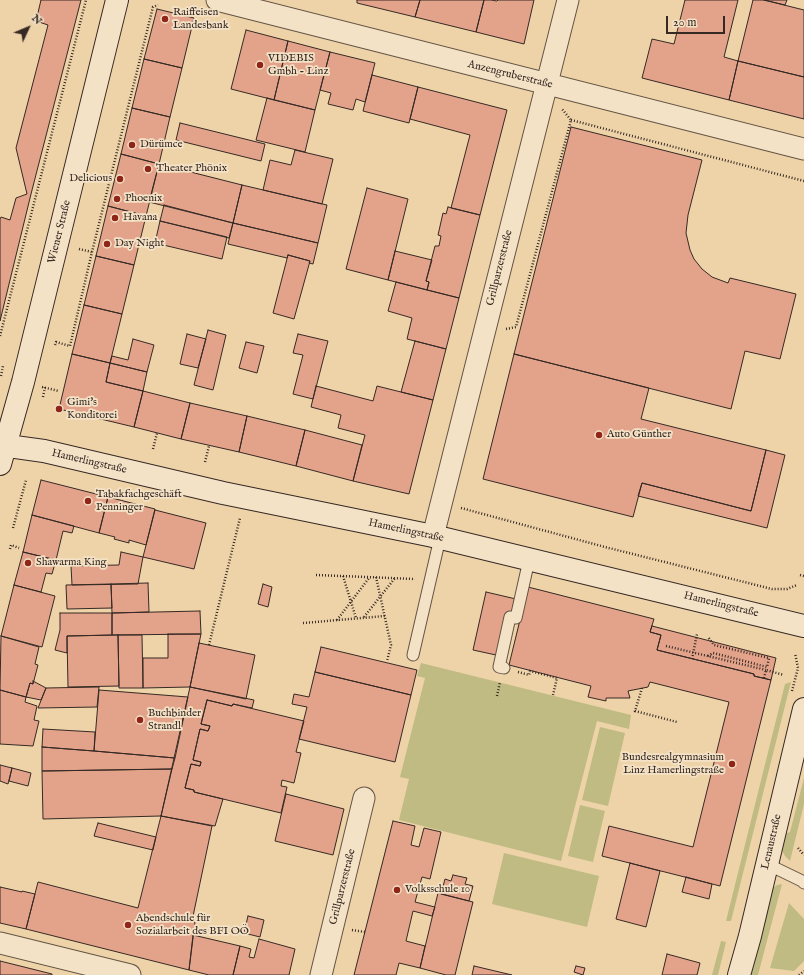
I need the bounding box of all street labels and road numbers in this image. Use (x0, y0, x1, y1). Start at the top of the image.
street label: Anzengruberstraße (466, 58, 554, 92)
street label: Wiener Straße (46, 199, 74, 265)
street label: Grillparzerstraße (484, 229, 516, 307)
street label: Hamerlingstraße (50, 447, 128, 477)
street label: Hamerlingstraße (367, 517, 445, 545)
street label: Hamerlingstraße (682, 589, 760, 621)
street label: Lenaustraße (759, 813, 785, 871)
street label: Grillparzerstraße (327, 848, 359, 926)

